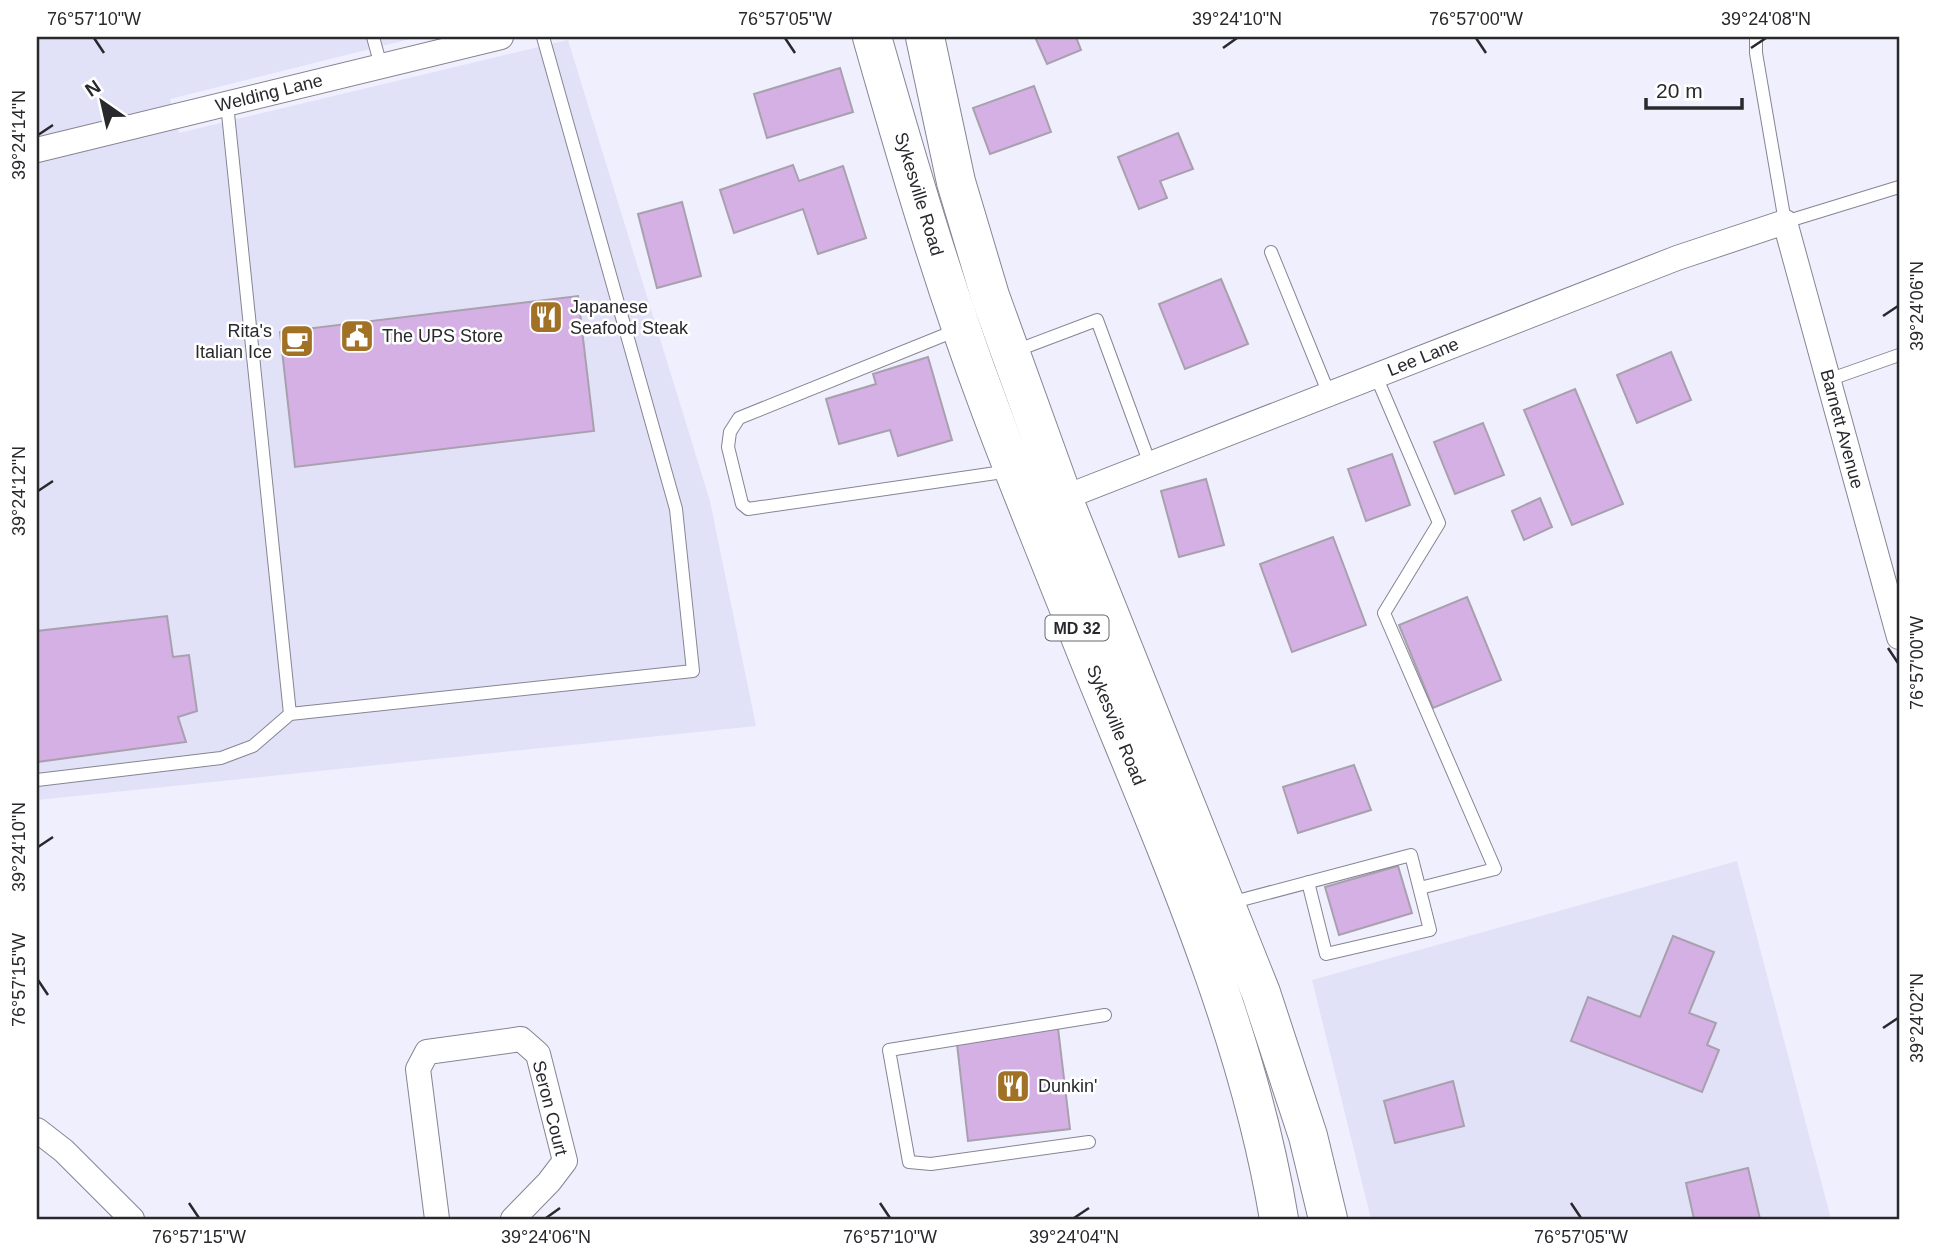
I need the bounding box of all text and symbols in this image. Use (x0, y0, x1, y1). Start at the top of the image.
text: 76°57'10"W (47, 9, 141, 29)
text: 76°57'05"W (738, 9, 832, 29)
text: 39°24'10"N (1192, 9, 1282, 29)
text: 76°57'00"W (1429, 9, 1523, 29)
text: 39°24'08"N (1721, 9, 1811, 29)
north arrow (66, 66, 136, 136)
scale bar (1646, 66, 1742, 110)
street label: Welding Lane (213, 70, 325, 116)
text: N (81, 76, 104, 101)
text: 20 m (1656, 79, 1703, 102)
text: 39°24'14"N (9, 90, 29, 180)
street label: Sykesville Road (891, 130, 947, 258)
text: 39°24'06"N (1907, 261, 1927, 351)
place label: Japanese Seafood Steak (570, 297, 689, 338)
restaurant icon: Japanese Seafood Steak (527, 298, 565, 336)
public building icon: The UPS Store (338, 317, 376, 355)
place label: Rita's Italian Ice (195, 321, 272, 362)
cafe icon: Rita's Italian Ice (278, 322, 316, 360)
place label: The UPS Store (382, 326, 503, 346)
street label: Lee Lane (1384, 334, 1462, 380)
street label: Barnett Avenue (1816, 367, 1868, 491)
text: 39°24'12"N (9, 446, 29, 536)
road number: MD 32 (1046, 615, 1108, 640)
text: 76°57'00"W (1907, 616, 1927, 710)
street label: Sykesville Road (1083, 662, 1149, 788)
text: 39°24'10"N (9, 802, 29, 892)
text: 76°57'15"W (9, 933, 29, 1027)
text: 39°24'02"N (1907, 973, 1927, 1063)
street label: Seron Court (529, 1058, 571, 1158)
restaurant icon: Dunkin' (994, 1067, 1032, 1105)
place label: Dunkin' (1038, 1076, 1097, 1096)
text: 76°57'15"W (152, 1227, 246, 1247)
text: 39°24'06"N (501, 1227, 591, 1247)
text: 76°57'10"W (843, 1227, 937, 1247)
text: 39°24'04"N (1029, 1227, 1119, 1247)
text: 76°57'05"W (1534, 1227, 1628, 1247)

